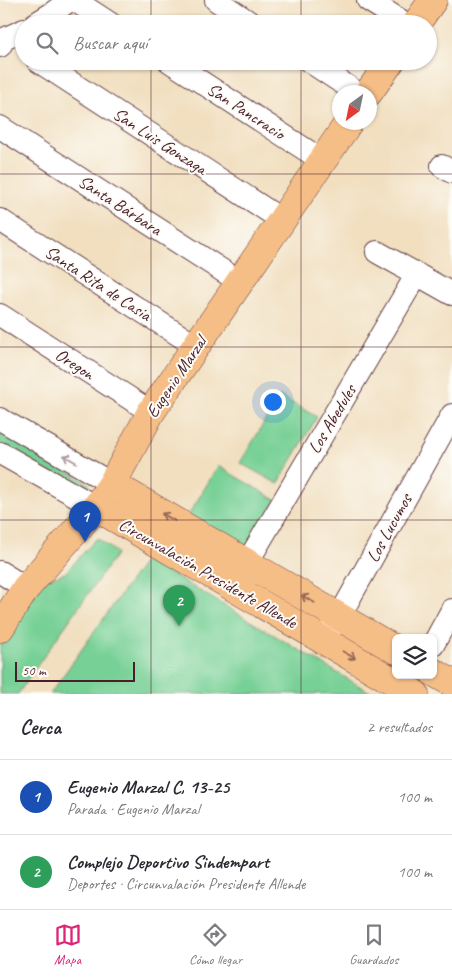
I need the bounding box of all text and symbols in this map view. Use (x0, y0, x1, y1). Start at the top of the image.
search box (15, 15, 437, 70)
icon: search (33, 29, 61, 57)
text: Buscar aquí (73, 31, 147, 55)
street label: San Pancracio (203, 78, 290, 145)
north arrow (332, 85, 377, 130)
street label: San Luis Gonzaga (109, 103, 212, 180)
street label: Santa Bárbara (74, 170, 167, 241)
street label: Santa Rita de Casia (41, 240, 157, 327)
street label: Eugenio Marzal (141, 330, 213, 422)
street label: Oregon (51, 343, 99, 385)
street label: Los Abedules (303, 379, 362, 457)
your location (260, 389, 286, 415)
one-way arrow (64, 454, 78, 464)
street label: Los Lucumos (361, 489, 418, 566)
pin: 1 (69, 501, 101, 542)
one-way arrow (162, 511, 176, 521)
street label: Circunvalación Presidente Allende (115, 513, 302, 634)
pin: 2 (163, 585, 195, 626)
one-way arrow (301, 594, 316, 604)
map controls (392, 634, 437, 679)
button: layers (392, 634, 437, 679)
one-way arrow (342, 651, 356, 661)
scale bar (15, 659, 135, 682)
text: 50 m (22, 662, 46, 679)
text: Cerca (20, 714, 61, 740)
text: 2 resultados (367, 717, 432, 737)
text: Eugenio Marzal C, 13-25 (67, 775, 229, 799)
text: 1 (32, 787, 40, 807)
text: 100 m (398, 787, 432, 807)
text: Parada · Eugenio Marzal (67, 799, 200, 819)
text: Complejo Deportivo Sindempart (67, 850, 269, 874)
text: 2 (32, 862, 40, 882)
text: 100 m (398, 862, 432, 882)
text: Deportes · Circunvalación Presidente Allende (67, 874, 305, 894)
tab: Mapa (54, 921, 82, 968)
tab: Cómo llegar (189, 921, 242, 968)
tab: Guardados (349, 921, 398, 968)

